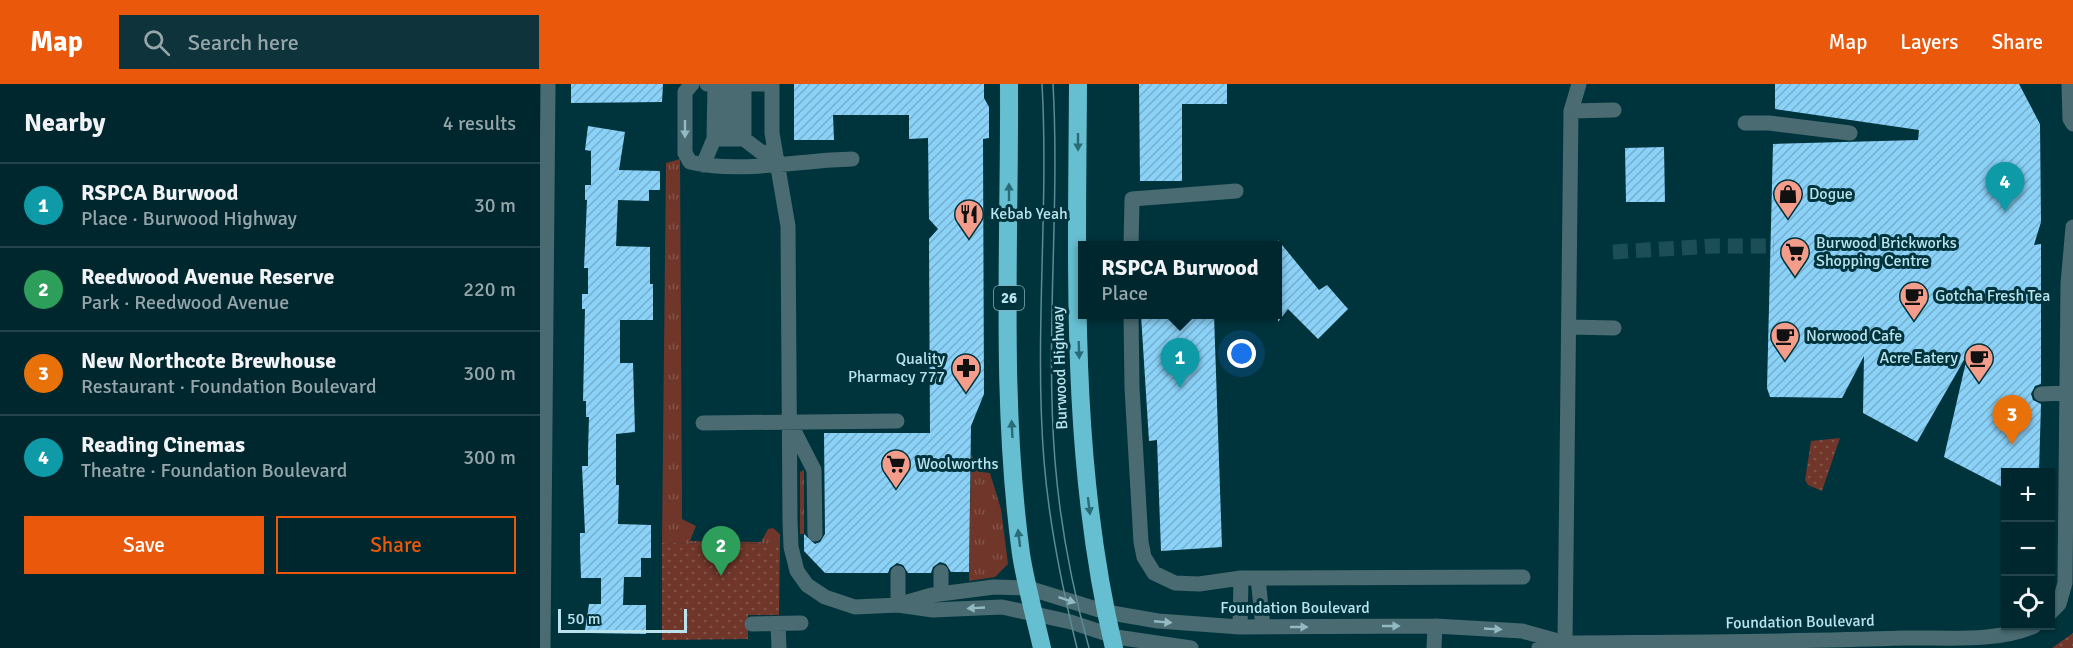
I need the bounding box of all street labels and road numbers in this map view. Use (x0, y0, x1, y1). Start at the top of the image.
road number: 26 (994, 286, 1024, 310)
street label: Burwood Highway (1048, 305, 1072, 430)
street label: Foundation Boulevard (1220, 598, 1370, 618)
street label: Foundation Boulevard (1725, 611, 1875, 633)

